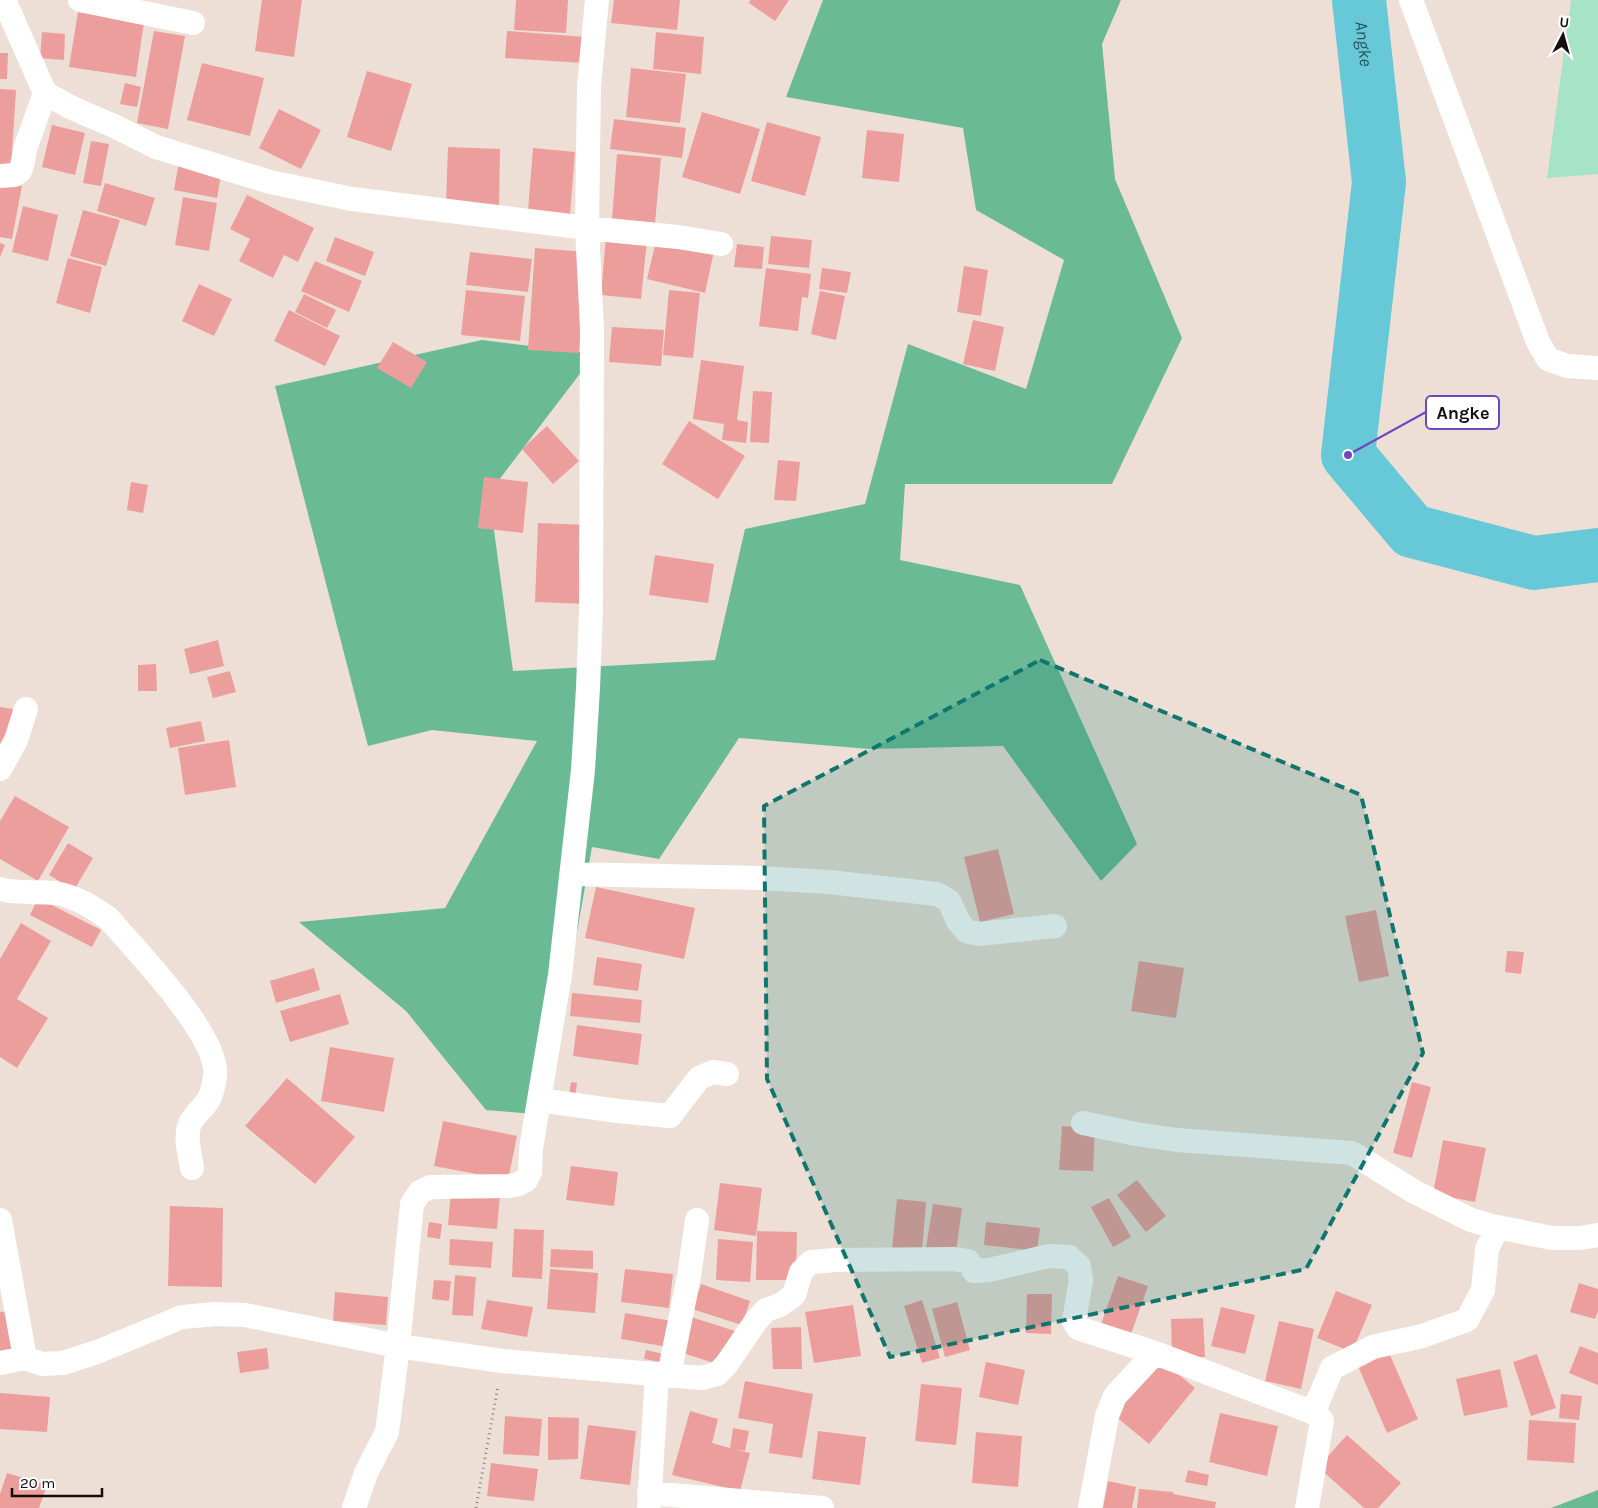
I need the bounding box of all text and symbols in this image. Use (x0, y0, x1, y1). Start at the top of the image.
north arrow (1538, 10, 1588, 60)
text: U (1559, 14, 1570, 32)
water label: Angke (1350, 20, 1377, 68)
callout: Angke (1426, 396, 1499, 429)
text: Angke (1436, 402, 1490, 424)
scale bar (12, 1466, 102, 1498)
text: 20 m (20, 1474, 55, 1492)

